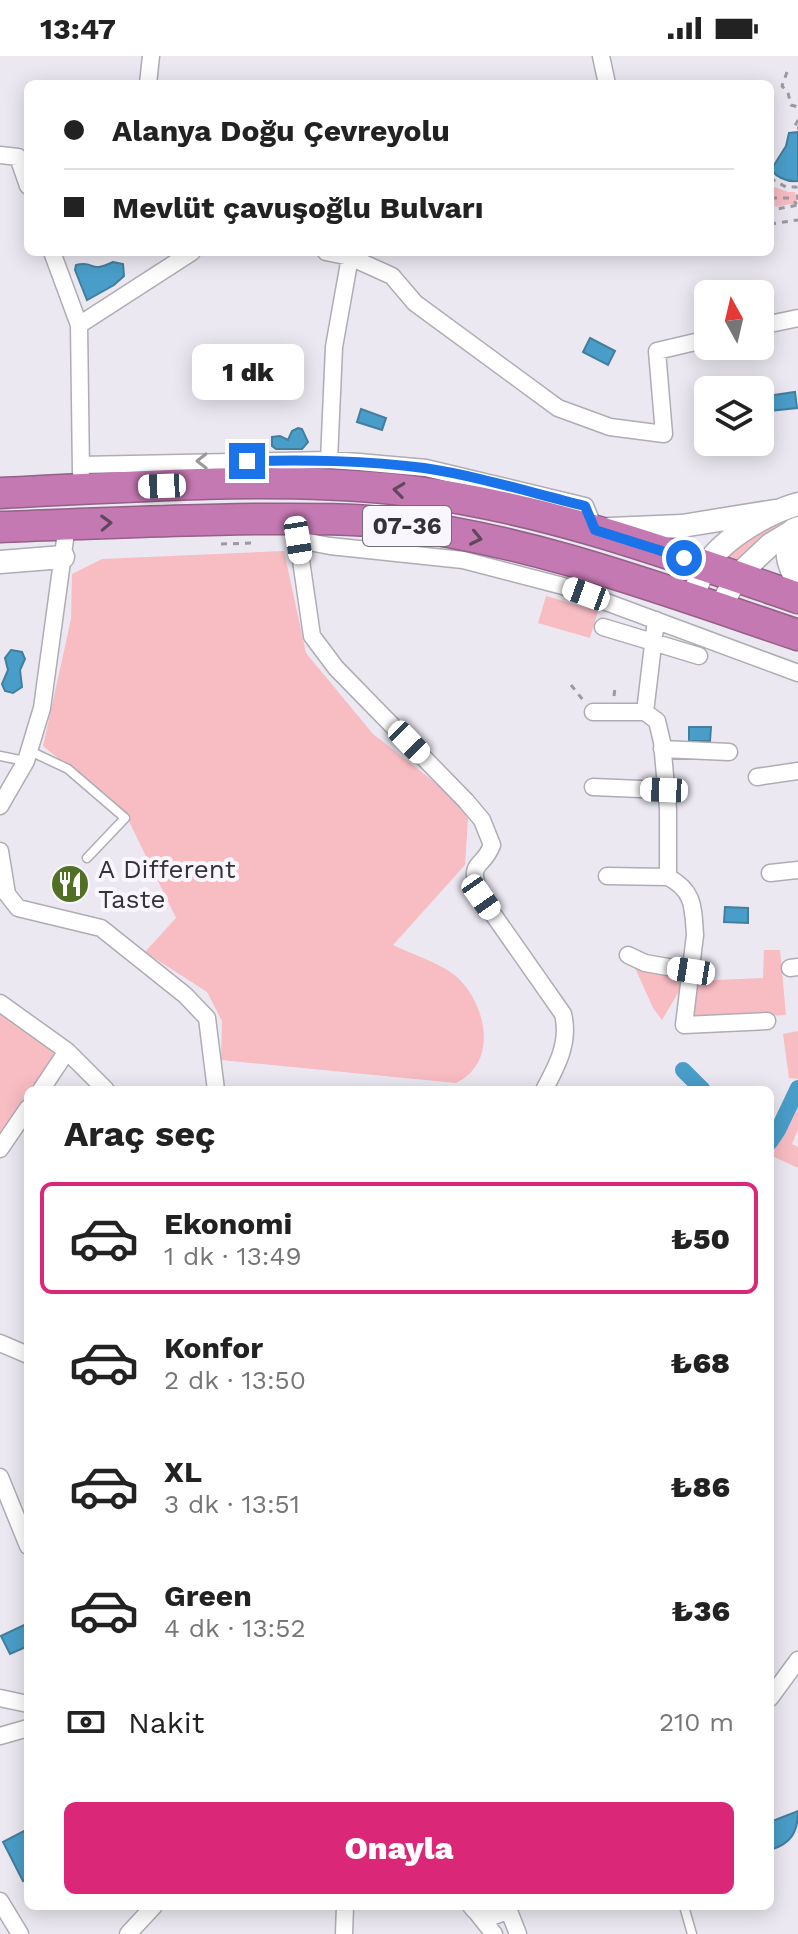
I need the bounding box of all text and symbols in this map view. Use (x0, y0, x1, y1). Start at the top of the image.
text: 13:47 (40, 11, 116, 46)
text: Alanya Doğu Çevreyolu (112, 113, 450, 148)
text: Mevlüt çavuşoğlu Bulvarı (112, 190, 483, 225)
north arrow (694, 280, 774, 360)
map controls (694, 280, 774, 456)
callout: 1 dk (191, 345, 303, 401)
text: 1 dk (222, 357, 274, 387)
button: layers (694, 376, 774, 456)
route end (229, 443, 265, 479)
one-way arrow (195, 453, 208, 470)
car (138, 473, 186, 499)
one-way arrow (392, 482, 406, 499)
road number: 07-36 (363, 506, 451, 546)
car (282, 514, 314, 566)
one-way arrow (100, 515, 113, 532)
one-way arrow (469, 529, 483, 546)
route start (666, 540, 702, 576)
car (559, 575, 613, 613)
car (384, 716, 434, 768)
car (640, 777, 688, 803)
place label: A Different Taste (98, 854, 236, 914)
restaurant icon: A Different Taste (49, 863, 91, 905)
car (457, 870, 505, 924)
car (665, 955, 717, 987)
text: Araç seç (64, 1113, 215, 1155)
icon: car (68, 1202, 140, 1274)
text: Ekonomi (164, 1206, 292, 1241)
text: ₺50 (671, 1221, 730, 1256)
text: 1 dk · 13:49 (164, 1241, 302, 1271)
icon: car (68, 1326, 140, 1398)
text: Konfor (164, 1330, 263, 1365)
text: ₺68 (671, 1345, 730, 1380)
text: 2 dk · 13:50 (164, 1365, 306, 1395)
icon: car (68, 1450, 140, 1522)
text: XL (164, 1454, 202, 1489)
text: ₺86 (671, 1469, 730, 1504)
text: 3 dk · 13:51 (164, 1489, 300, 1519)
icon: car (68, 1574, 140, 1646)
text: Green (164, 1578, 252, 1613)
text: ₺36 (672, 1593, 730, 1628)
text: 4 dk · 13:52 (164, 1613, 306, 1643)
icon: cash (64, 1700, 108, 1744)
text: Nakit (128, 1705, 204, 1740)
text: 210 m (659, 1707, 734, 1737)
button: Onayla (64, 1802, 734, 1894)

